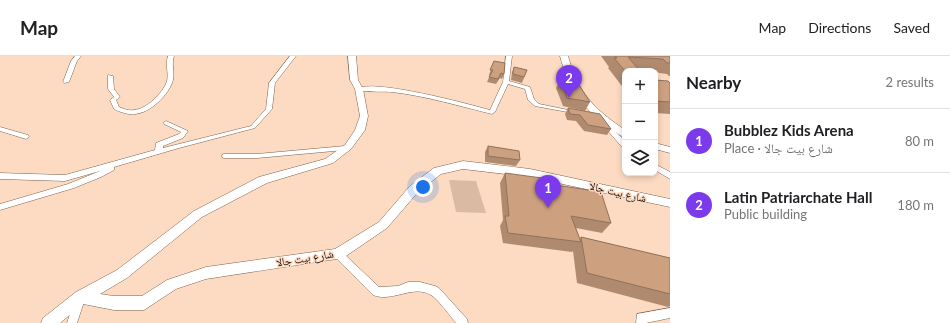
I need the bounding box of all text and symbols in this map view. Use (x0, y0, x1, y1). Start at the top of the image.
text: Map (20, 16, 58, 39)
text: Map (759, 19, 786, 36)
text: Directions (808, 19, 871, 36)
text: Saved (893, 19, 930, 36)
pin: 2 (556, 65, 582, 98)
map controls (622, 68, 658, 176)
button: + (622, 68, 658, 104)
text: Nearby (686, 72, 741, 93)
text: 2 results (886, 74, 934, 90)
button: − (622, 104, 658, 140)
text: Bubblez Kids Arena (724, 121, 854, 139)
text: 1 (695, 133, 703, 149)
text: 80 m (905, 133, 934, 149)
button: layers (622, 140, 658, 176)
text: Place · شارع بيت جالا (724, 140, 833, 156)
pin: 1 (535, 175, 561, 208)
your location (413, 177, 433, 197)
street label: شارع بيت جالا (588, 179, 648, 205)
text: Latin Patriarchate Hall (724, 188, 872, 206)
text: 2 (695, 197, 703, 213)
text: 180 m (897, 197, 934, 213)
text: Public building (724, 206, 807, 222)
street label: شارع بيت جالا (275, 247, 335, 269)

